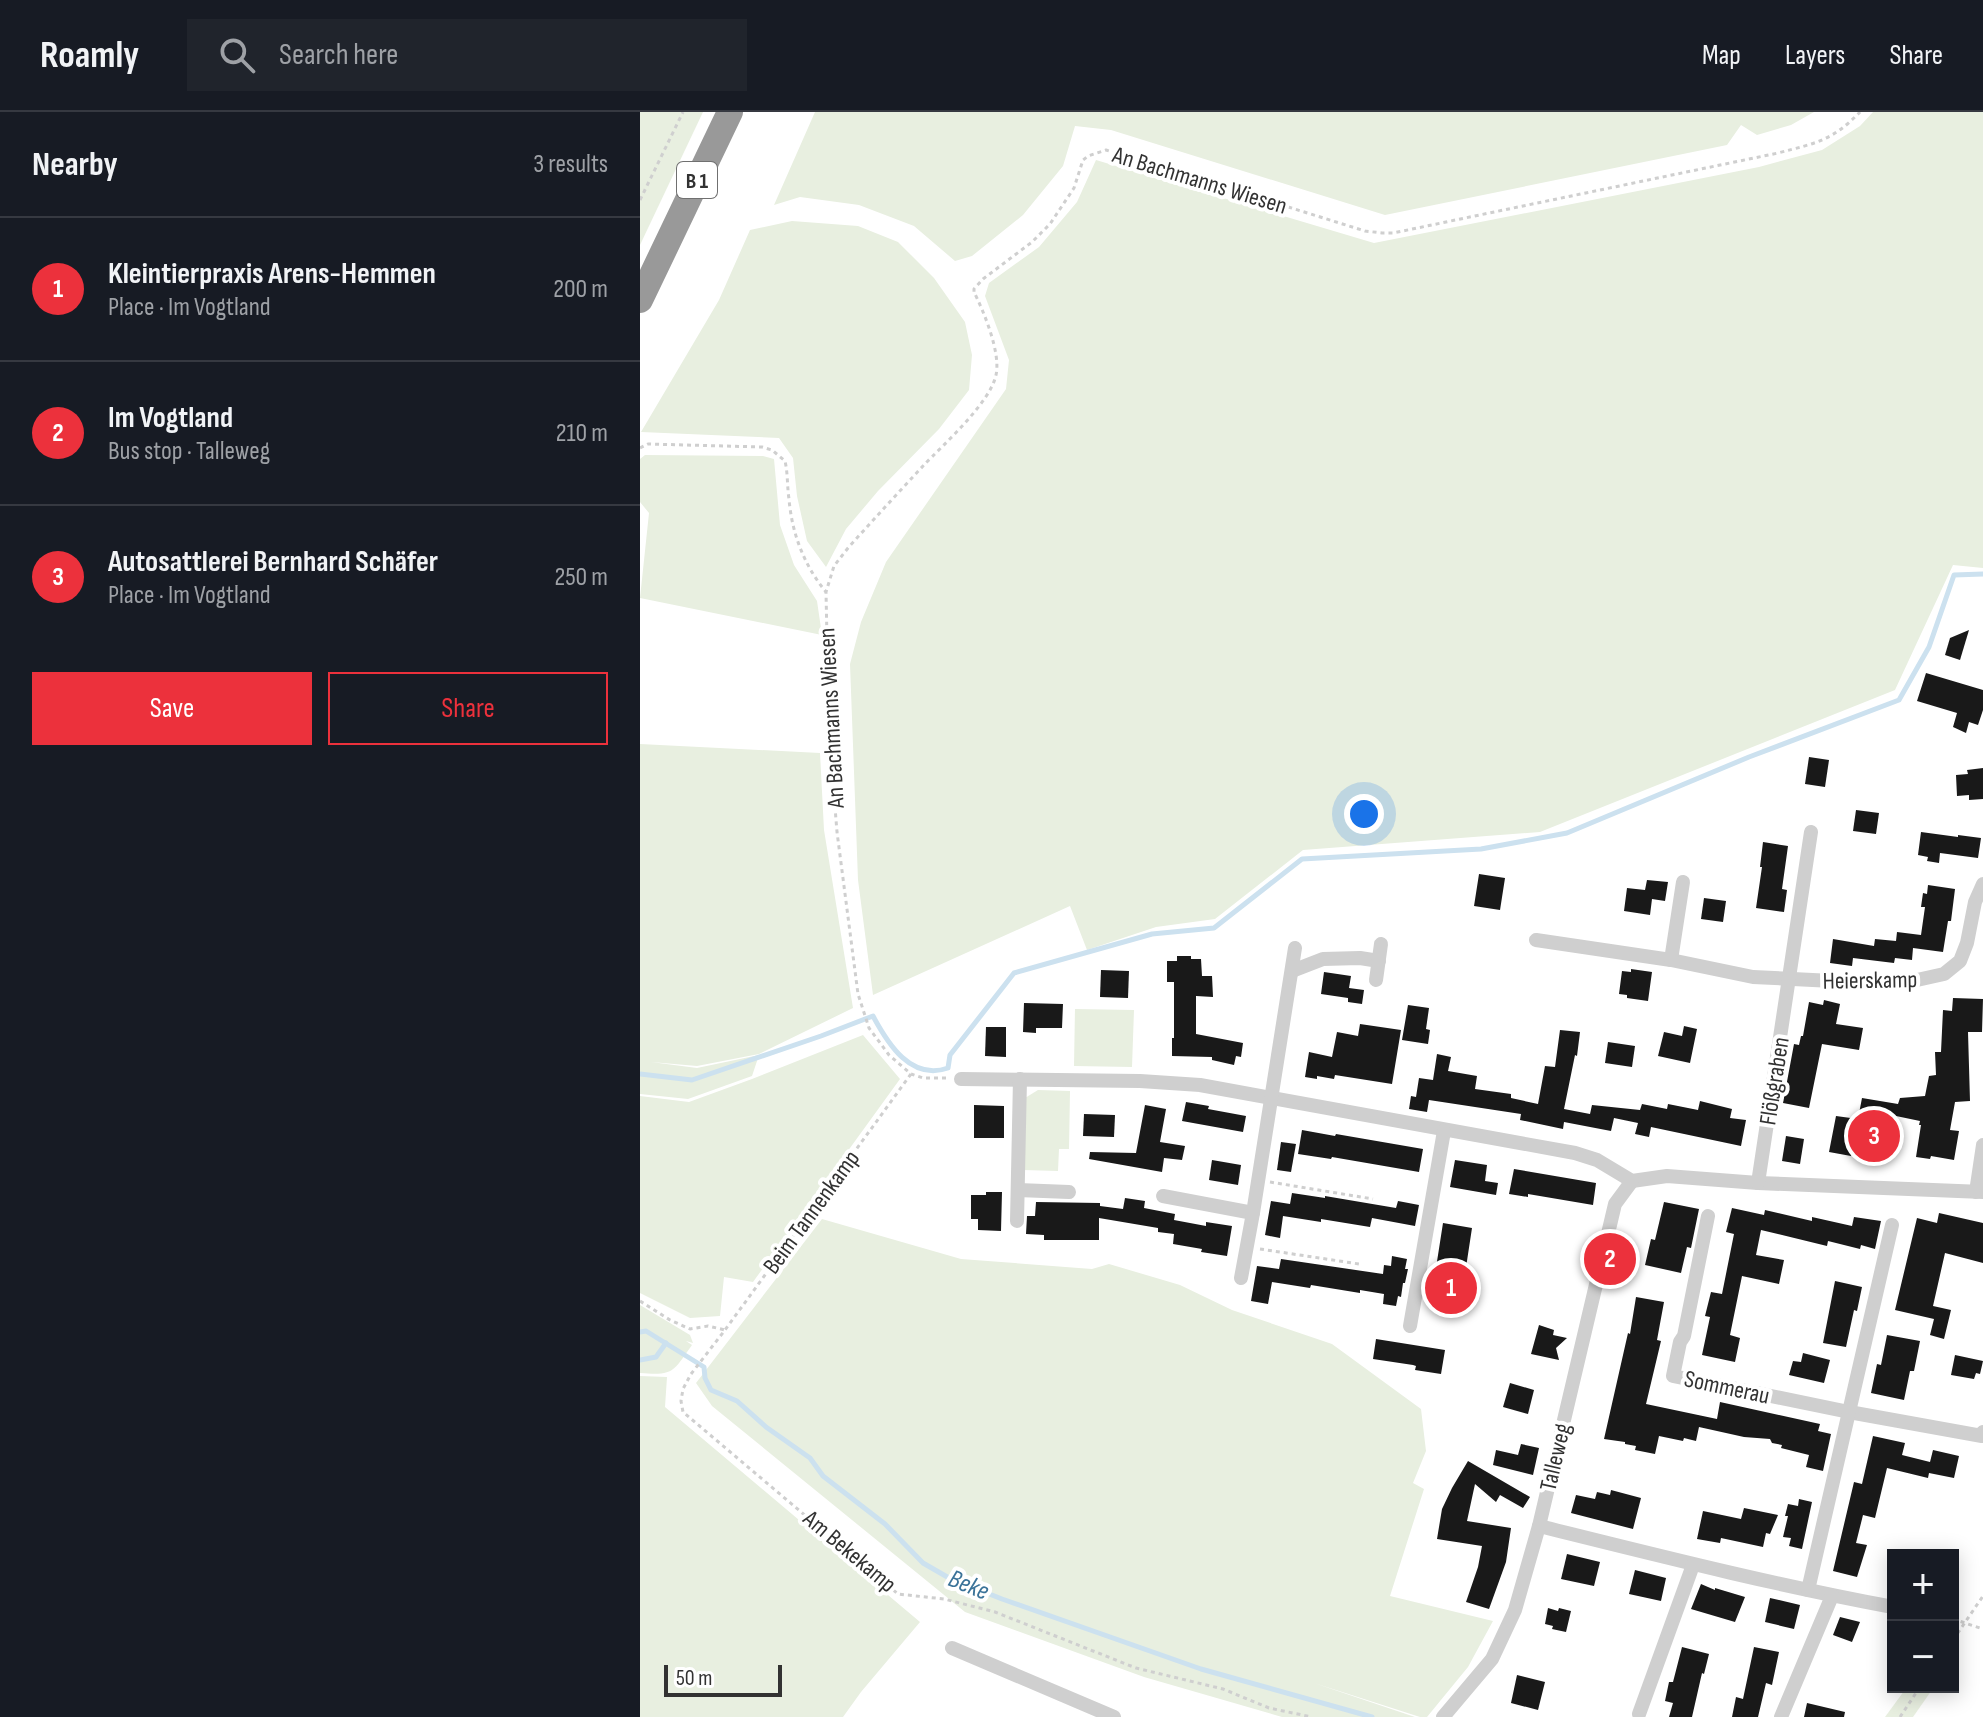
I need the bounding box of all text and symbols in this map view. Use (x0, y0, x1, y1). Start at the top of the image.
search box (187, 19, 747, 91)
text: Roamly (40, 33, 139, 78)
icon: search (215, 33, 259, 77)
text: Search here (279, 37, 398, 73)
text: Map (1702, 39, 1741, 72)
text: Layers (1785, 39, 1845, 72)
text: Share (1889, 39, 1943, 72)
street label: An Bachmanns Wiesen (1108, 140, 1290, 221)
text: Nearby (32, 144, 118, 185)
text: 3 results (533, 149, 608, 180)
road number: B 1 (677, 162, 717, 198)
text: Kleintierpraxis Arens-Hemmen (108, 256, 436, 292)
text: 1 (53, 274, 63, 305)
text: 200 m (553, 274, 608, 305)
text: Place · Im Vogtland (108, 292, 271, 323)
text: Im Vogtland (108, 400, 233, 436)
text: 2 (52, 418, 64, 449)
text: 210 m (556, 418, 608, 449)
text: Bus stop · Talleweg (108, 436, 270, 467)
text: Autosattlerei Bernhard Schäfer (108, 544, 438, 580)
text: 3 (52, 562, 64, 593)
text: 250 m (554, 562, 608, 593)
text: Place · Im Vogtland (108, 580, 271, 611)
street label: An Bachmanns Wiesen (812, 627, 851, 810)
button: Save (32, 672, 312, 745)
button: Share (328, 672, 608, 745)
your location (1344, 794, 1384, 834)
street label: Heierskamp (1822, 965, 1918, 996)
street label: Flößgraben (1753, 1035, 1796, 1127)
pin: 3 (1848, 1106, 1900, 1166)
street label: Beim Tannenkamp (757, 1145, 866, 1280)
pin: 2 (1584, 1229, 1636, 1289)
pin: 1 (1425, 1258, 1477, 1318)
street label: Sommerau (1682, 1364, 1772, 1411)
street label: Talleweg (1534, 1420, 1577, 1494)
street label: Am Bekekamp (797, 1503, 902, 1599)
map controls (1887, 1549, 1959, 1693)
button: + (1887, 1549, 1959, 1621)
water label: Beke (944, 1563, 993, 1607)
button: − (1887, 1621, 1959, 1693)
scale bar (664, 1661, 782, 1697)
text: 50 m (676, 1665, 712, 1692)

